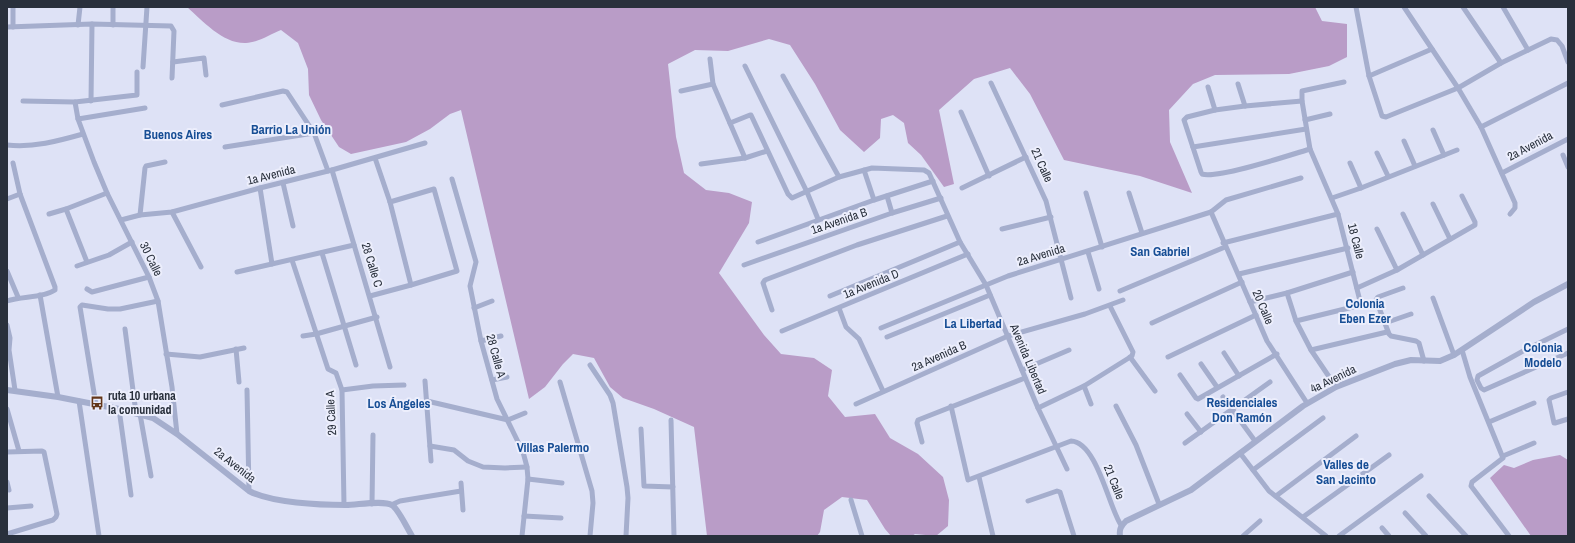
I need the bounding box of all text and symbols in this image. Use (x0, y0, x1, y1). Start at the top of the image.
district label: Barrio La Unión (251, 121, 331, 138)
district label: Buenos Aires (144, 126, 212, 143)
street label: 2a Avenida (1505, 127, 1556, 165)
street label: 21 Calle (1027, 145, 1057, 185)
street label: 1a Avenida (245, 161, 297, 189)
street label: 1a Avenida B (809, 204, 870, 238)
street label: 18 Calle (1344, 222, 1368, 260)
street label: 30 Calle (136, 239, 166, 279)
street label: 2a Avenida (1015, 240, 1067, 270)
street label: 28 Calle C (358, 241, 386, 289)
district label: San Gabriel (1130, 243, 1190, 260)
street label: 1a Avenida D (841, 266, 901, 302)
street label: 20 Calle (1249, 287, 1277, 327)
district label: Colonia Eben Ezer (1339, 295, 1392, 327)
district label: La Libertad (944, 315, 1002, 332)
street label: Avenida Libertad (1006, 321, 1050, 397)
street label: 28 Calle A (482, 332, 510, 380)
street label: 2a Avenida B (909, 337, 969, 375)
district label: Colonia Modelo (1523, 339, 1563, 371)
street label: 4a Avenida (1307, 361, 1359, 397)
place label: ruta 10 urbana la comunidad (108, 388, 176, 418)
street label: 29 Calle A (322, 390, 340, 436)
district label: Residenciales Don Ramón (1206, 394, 1278, 426)
bus stop icon: ruta 10 urbana la comunidad (89, 395, 105, 411)
district label: Los Ángeles (368, 395, 431, 412)
district label: Villas Palermo (517, 439, 589, 456)
street label: 2a Avenida (211, 444, 260, 487)
district label: Valles de San Jacinto (1316, 456, 1376, 488)
street label: 21 Calle (1100, 462, 1128, 502)

